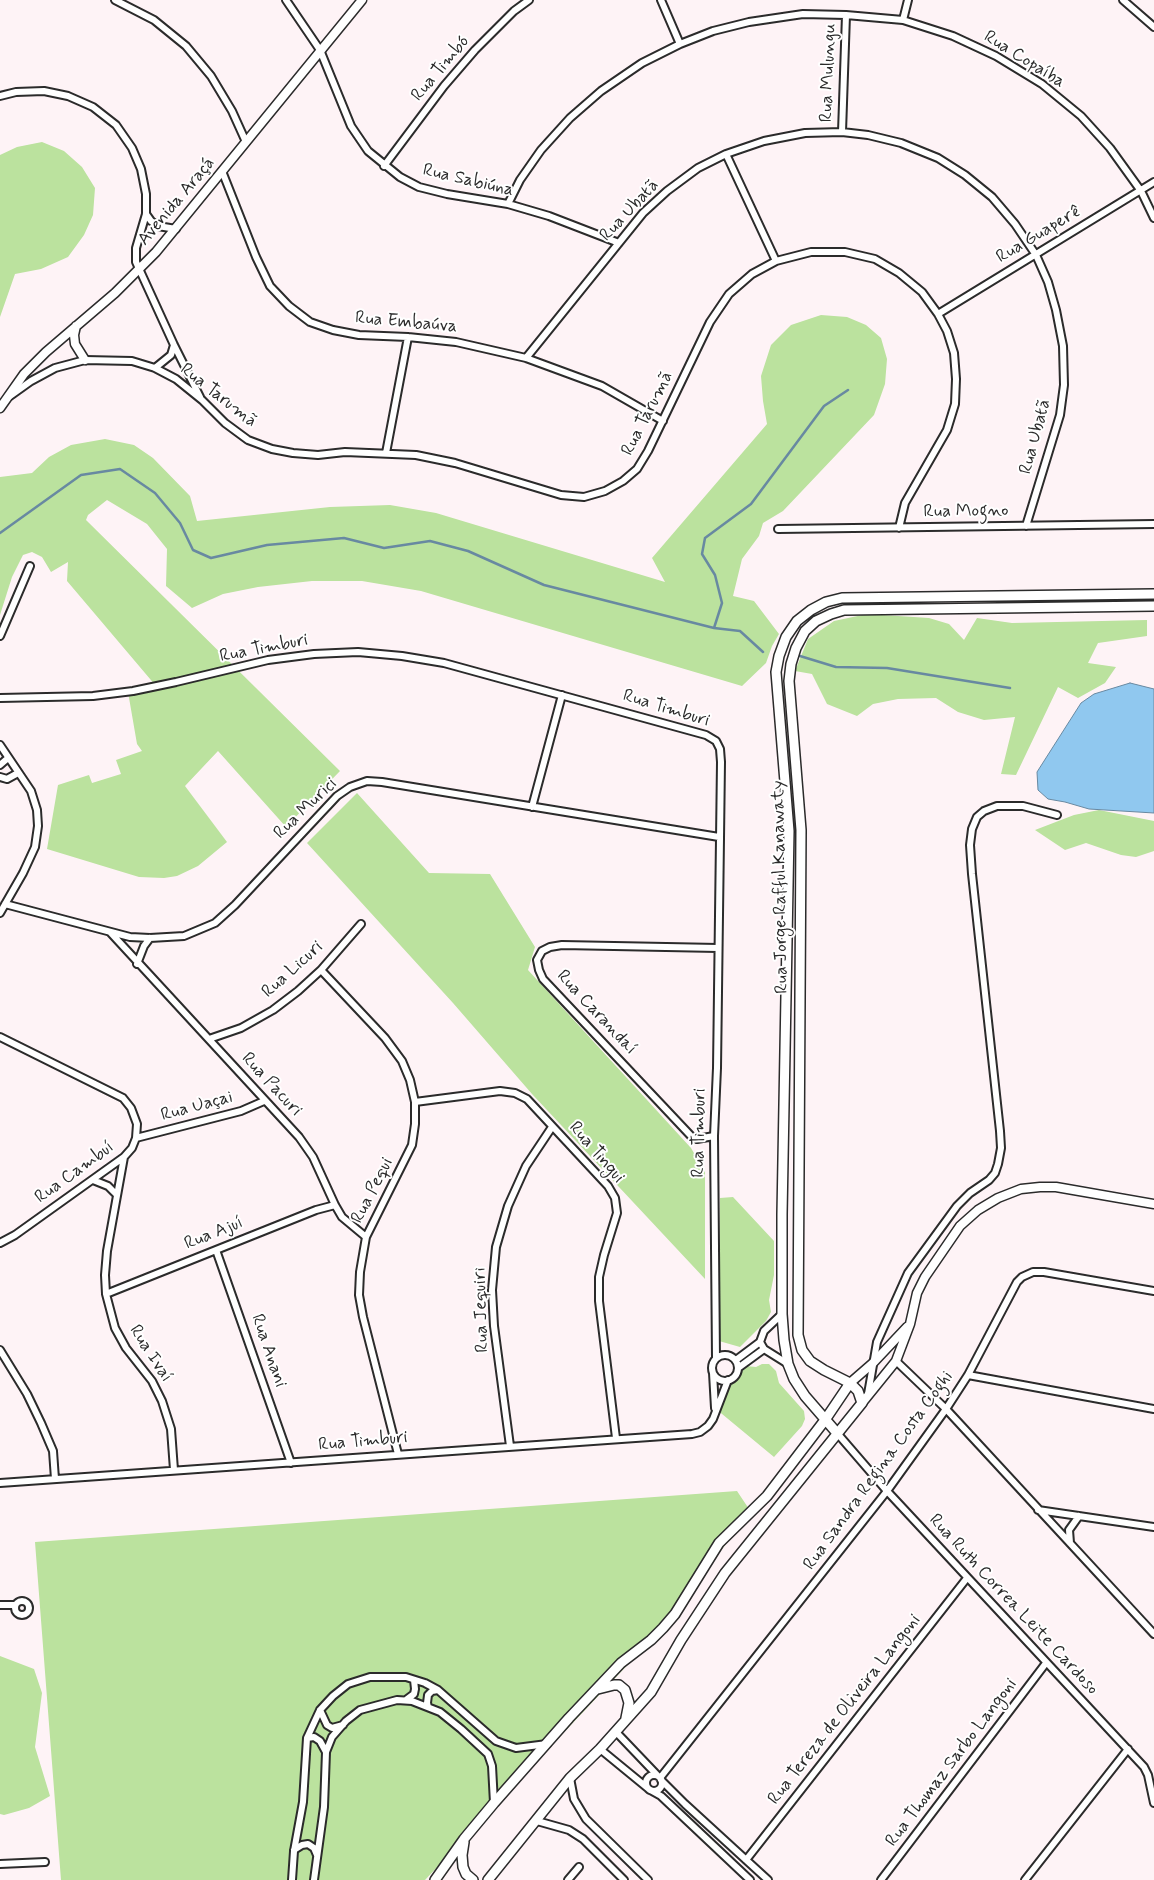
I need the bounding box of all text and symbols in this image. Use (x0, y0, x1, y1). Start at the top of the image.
street label: Rua Mulungu (816, 23, 842, 123)
street label: Rua Copaíba (979, 27, 1069, 93)
street label: Rua Timbó (407, 32, 475, 106)
street label: Avenida Araçá (134, 153, 220, 251)
street label: Rua Sabiúna (420, 160, 516, 202)
street label: Rua Ubatã (596, 176, 664, 246)
street label: Rua Guaperê (993, 201, 1085, 269)
street label: Rua Embaúva (354, 308, 458, 338)
street label: Rua Tarumã (175, 359, 261, 433)
street label: Rua Tarumã (618, 368, 678, 460)
street label: Rua Ubatã (1016, 397, 1056, 477)
street label: Rua Mogno (923, 500, 1009, 524)
street label: Rua Timburi (218, 630, 310, 668)
street label: Rua Timburi (620, 686, 712, 732)
street label: Rua Murici (270, 774, 342, 844)
street label: Rua Jorge Rafful Kanawaty (768, 780, 794, 994)
street label: Rua Licuri (258, 937, 328, 1003)
street label: Rua Carandaí (551, 966, 641, 1060)
street label: Rua Pacuri (236, 1049, 306, 1121)
street label: Rua Uaçai (159, 1087, 235, 1127)
street label: Rua Timburi (688, 1088, 712, 1178)
street label: Rua Tingui (563, 1118, 629, 1188)
street label: Rua Cambuí (31, 1137, 119, 1209)
street label: Rua Pequi (347, 1154, 399, 1228)
street label: Rua Ajuí (182, 1212, 246, 1256)
street label: Rua Jequiri (470, 1267, 494, 1353)
street label: Rua Anani (245, 1312, 291, 1390)
street label: Rua Ivaí (124, 1321, 176, 1387)
street label: Rua Sandra Regina Costa Coghi (799, 1367, 959, 1575)
street label: Rua Timburi (317, 1427, 409, 1457)
street label: Rua Ruth Correa Leite Cardoso (924, 1510, 1102, 1700)
street label: Rua Tereza de Oliveira Langoni (764, 1611, 926, 1809)
street label: Rua Thomaz Sarbo Langoni (882, 1675, 1022, 1851)

